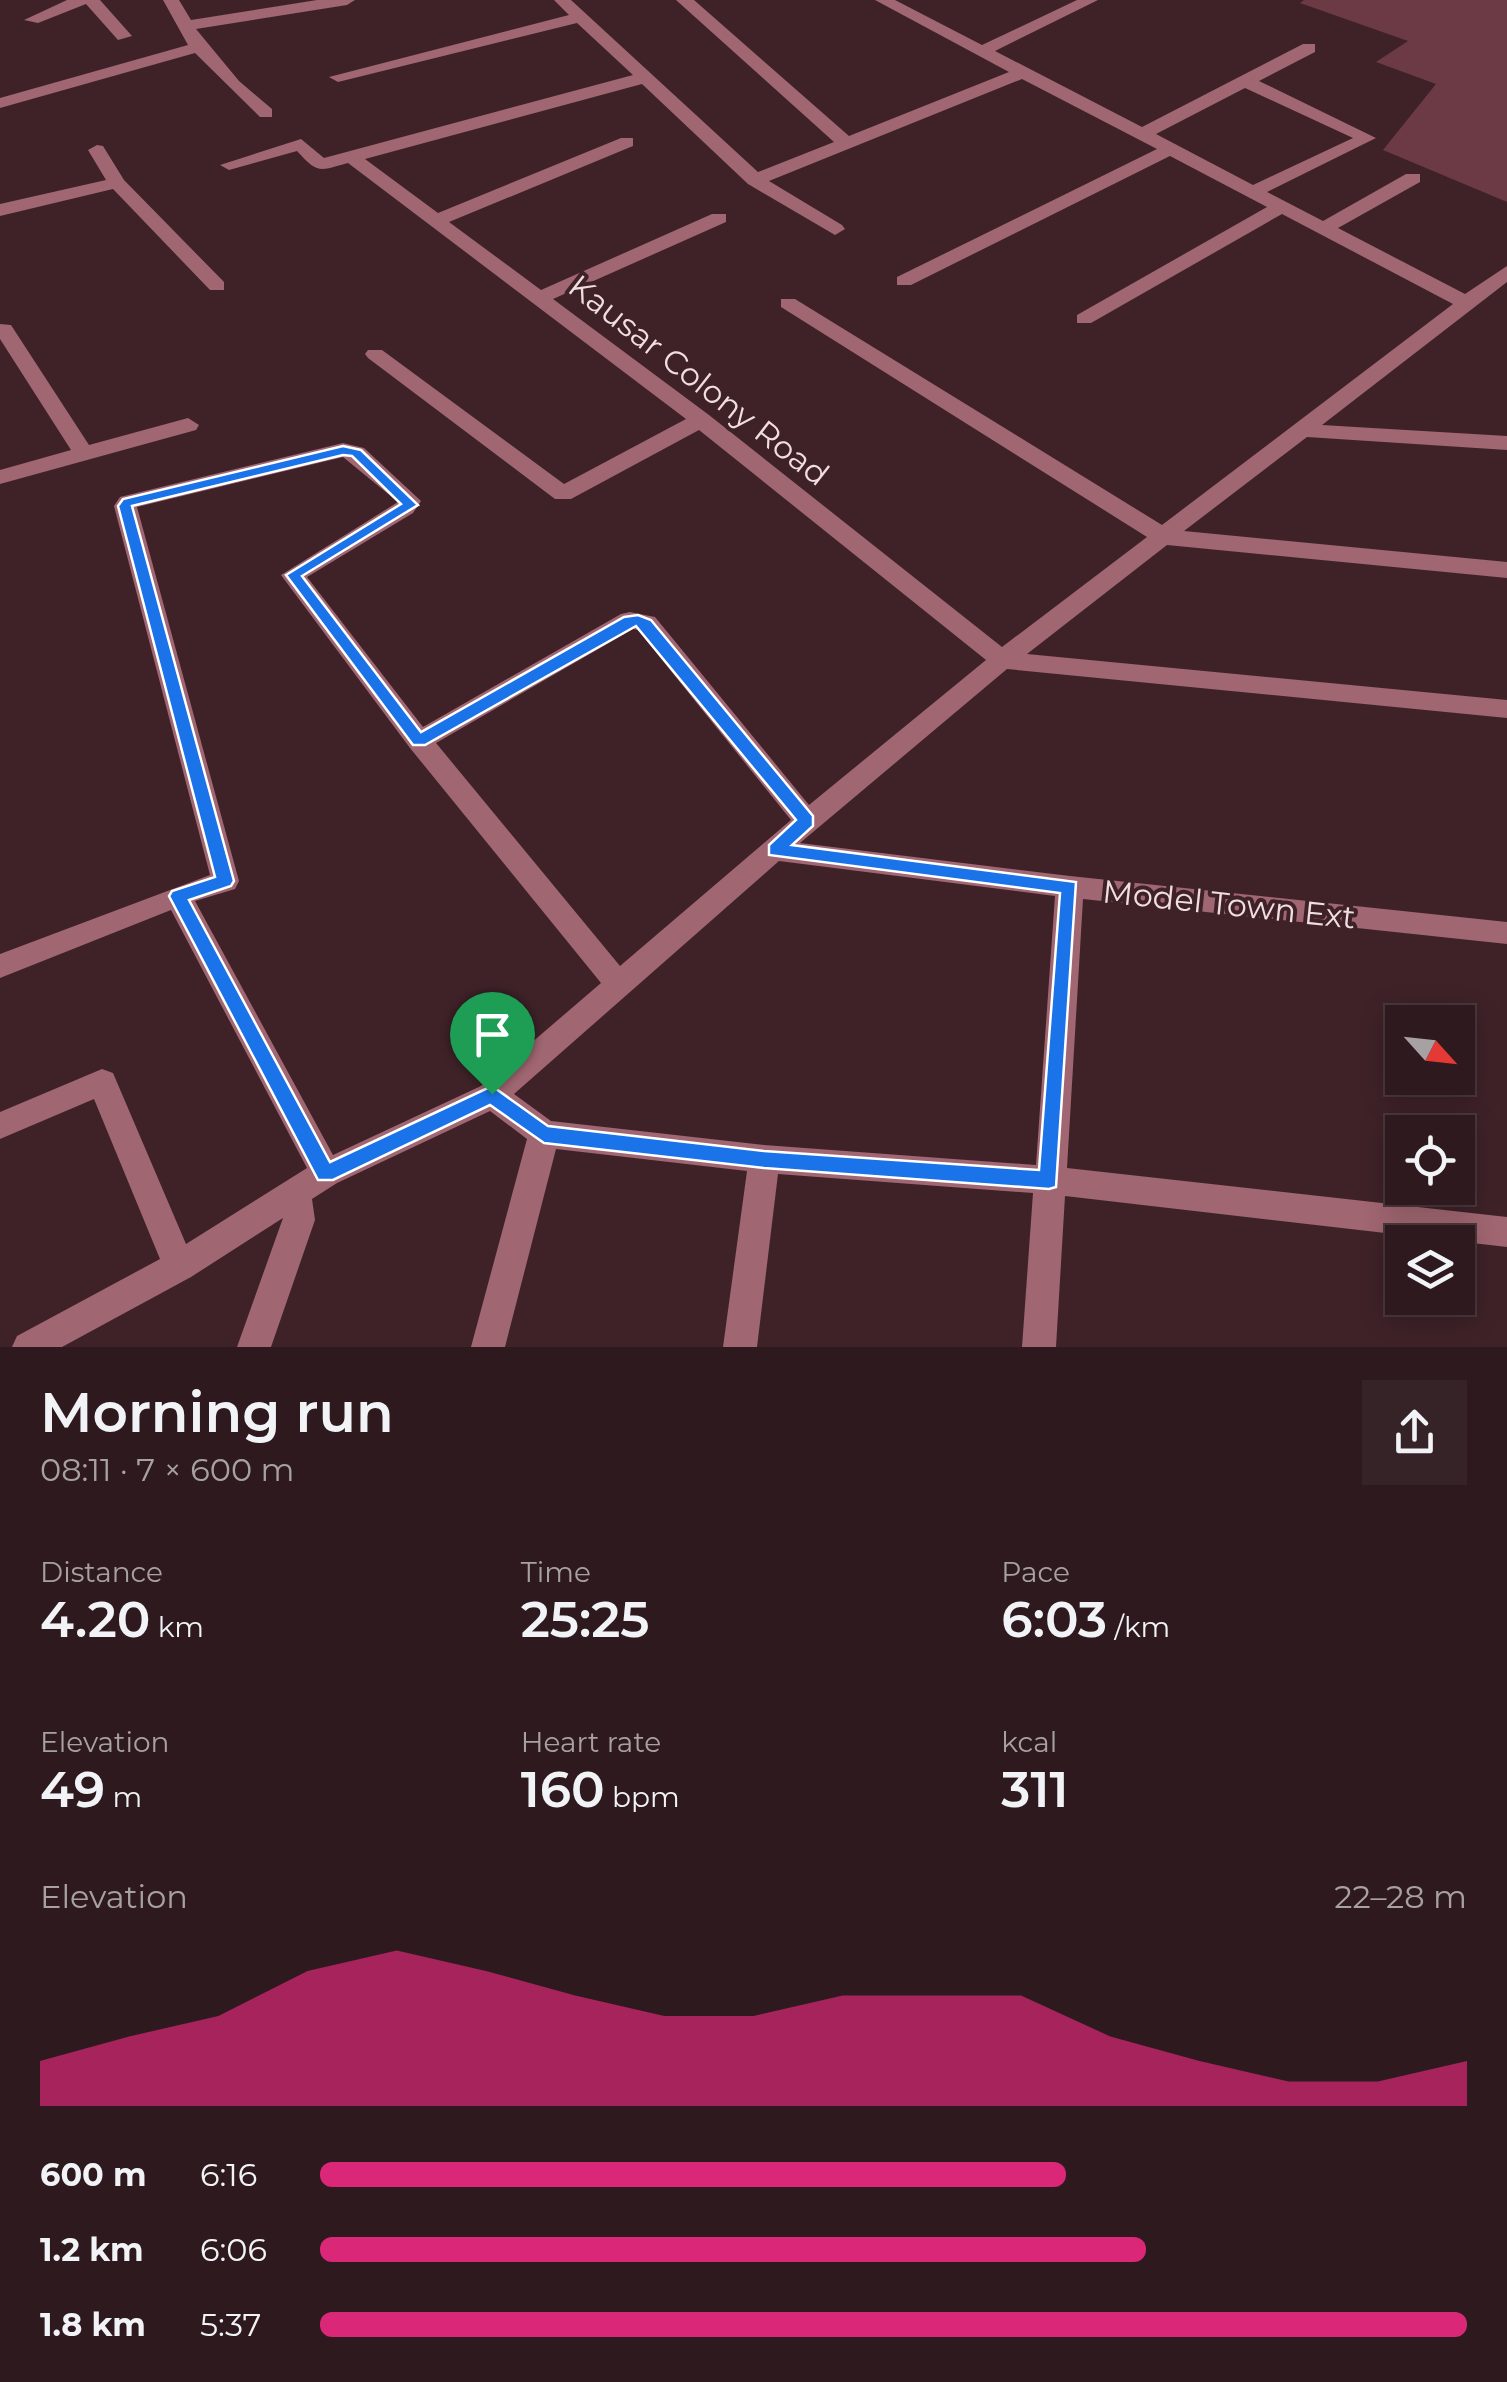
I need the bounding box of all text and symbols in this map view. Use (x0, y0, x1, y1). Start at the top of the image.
street label: Kausar Colony Road (561, 266, 837, 494)
street label: Model Town Ext (1101, 871, 1357, 937)
pin (450, 992, 535, 1095)
north arrow (1385, 1005, 1475, 1095)
map controls (1385, 1005, 1475, 1315)
icon: arrive (465, 1007, 520, 1062)
button: locate (1385, 1115, 1475, 1205)
button: layers (1385, 1225, 1475, 1315)
text: Morning run (40, 1379, 394, 1446)
button: share (1362, 1380, 1467, 1485)
text: 08:11 · 7 × 600 m (40, 1450, 295, 1489)
text: Distance (40, 1555, 163, 1589)
text: Time (521, 1555, 591, 1589)
text: Pace (1001, 1555, 1070, 1589)
text: 4.20 (40, 1589, 150, 1650)
text: 25:25 (521, 1589, 649, 1650)
text: 6:03 (1001, 1589, 1107, 1650)
text: km (150, 1610, 204, 1644)
text: /km (1107, 1610, 1170, 1644)
text: Elevation (40, 1725, 169, 1759)
text: Heart rate (521, 1725, 661, 1759)
text: kcal (1001, 1725, 1057, 1759)
text: 49 (40, 1759, 105, 1820)
text: 160 (521, 1759, 605, 1820)
text: 311 (1001, 1759, 1069, 1820)
text: m (105, 1780, 142, 1814)
text: bpm (605, 1780, 680, 1814)
text: Elevation (40, 1877, 188, 1916)
text: 22–28 m (1334, 1877, 1467, 1916)
text: 600 m (40, 2155, 146, 2194)
text: 6:16 (200, 2155, 257, 2194)
text: 1.2 km (40, 2230, 144, 2269)
text: 6:06 (200, 2230, 267, 2269)
text: 1.8 km (40, 2305, 146, 2344)
text: 5:37 (200, 2305, 261, 2344)

